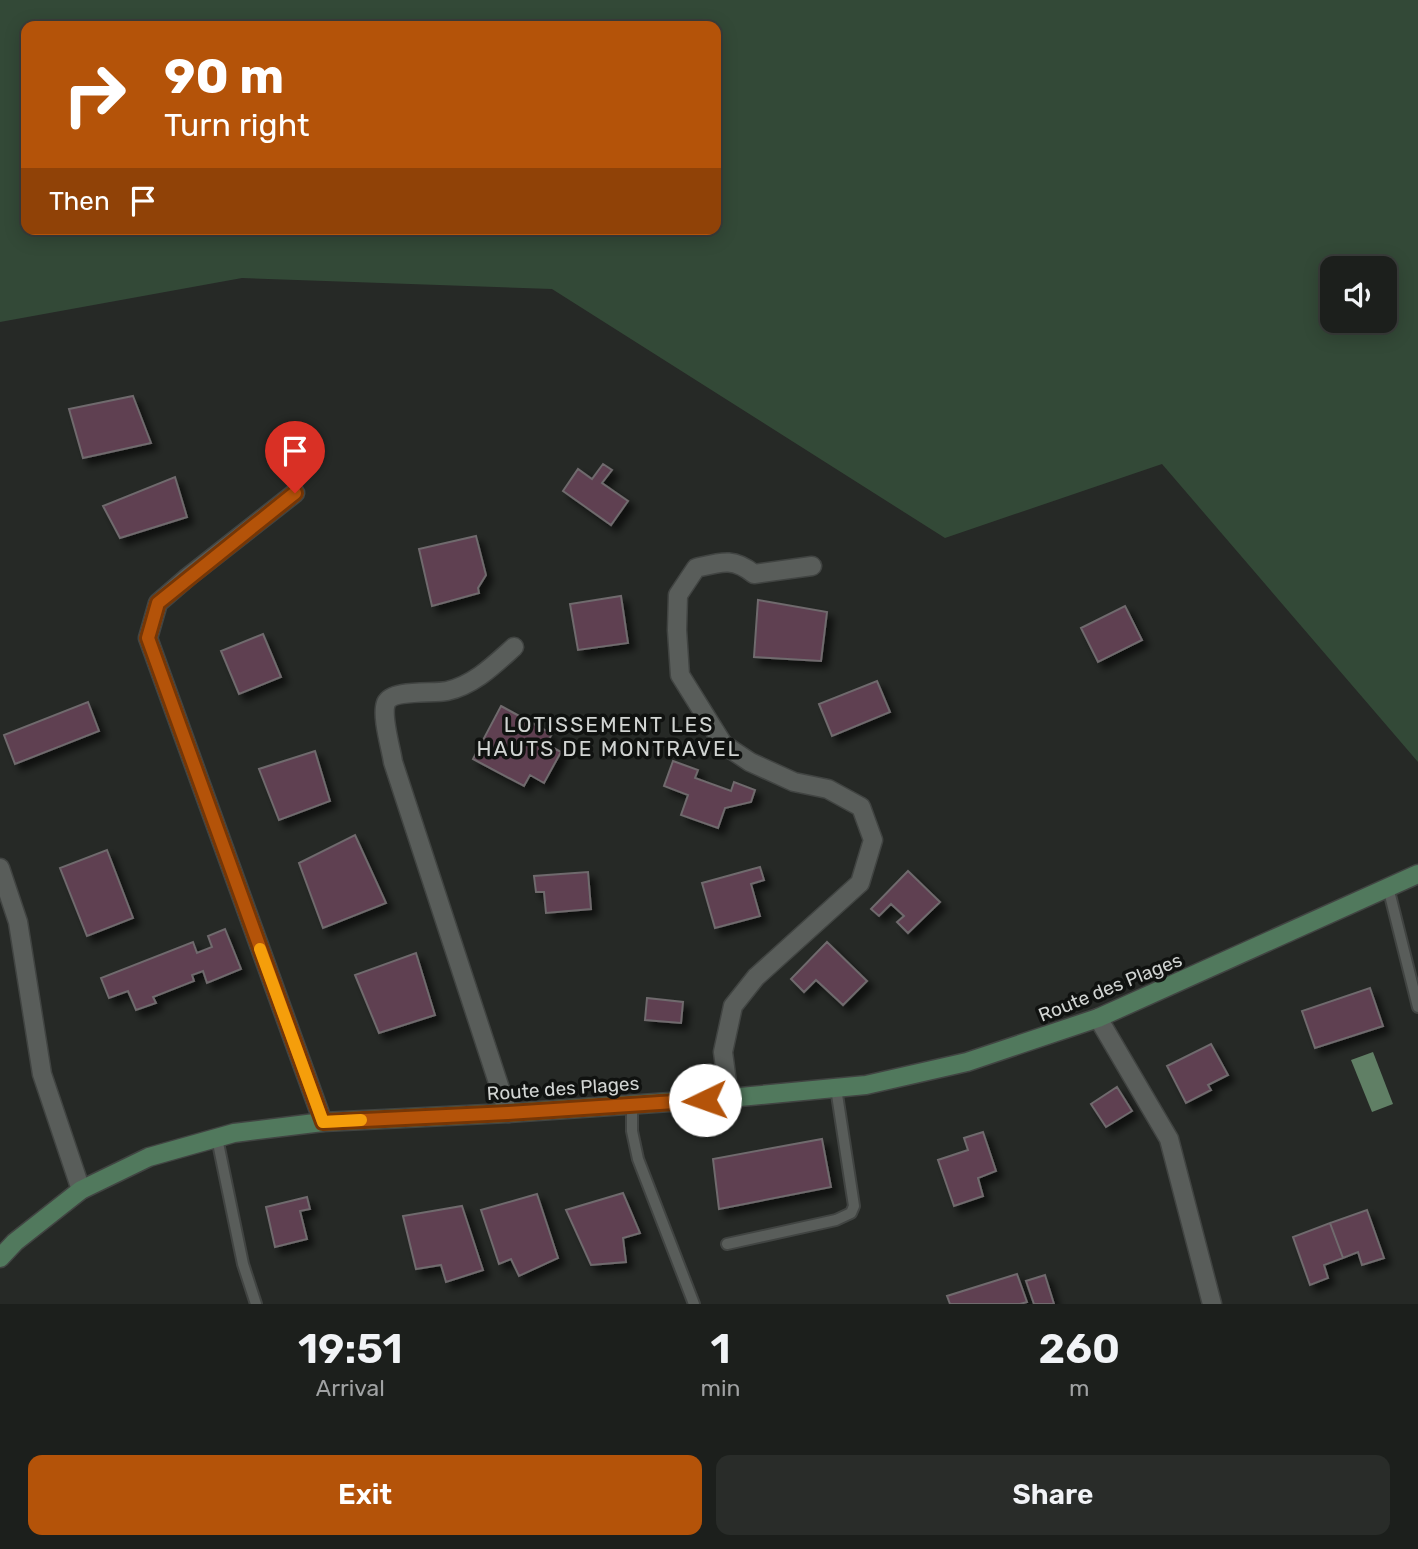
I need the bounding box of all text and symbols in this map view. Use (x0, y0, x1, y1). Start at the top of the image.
text: 90 m (164, 47, 284, 105)
icon: right (49, 49, 140, 140)
text: Turn right (164, 106, 309, 144)
icon: arrive (124, 182, 162, 220)
text: Then (49, 186, 110, 217)
map controls (1320, 256, 1397, 333)
button: sound (1320, 256, 1397, 333)
pin (265, 421, 325, 493)
icon: arrive (276, 432, 314, 470)
district label: LOTISSEMENT LES HAUTS DE MONTRAVEL (477, 712, 741, 761)
street label: Route des Plages (1035, 948, 1185, 1027)
position arrow (668, 1063, 742, 1137)
street label: Route des Plages (486, 1072, 640, 1105)
text: 19:51 (298, 1324, 403, 1374)
text: 1 (711, 1324, 731, 1374)
text: 260 (1039, 1324, 1120, 1374)
text: Arrival (316, 1374, 385, 1402)
text: min (701, 1374, 741, 1402)
text: m (1069, 1374, 1089, 1402)
button: Exit (28, 1455, 702, 1535)
button: Share (716, 1455, 1390, 1535)

